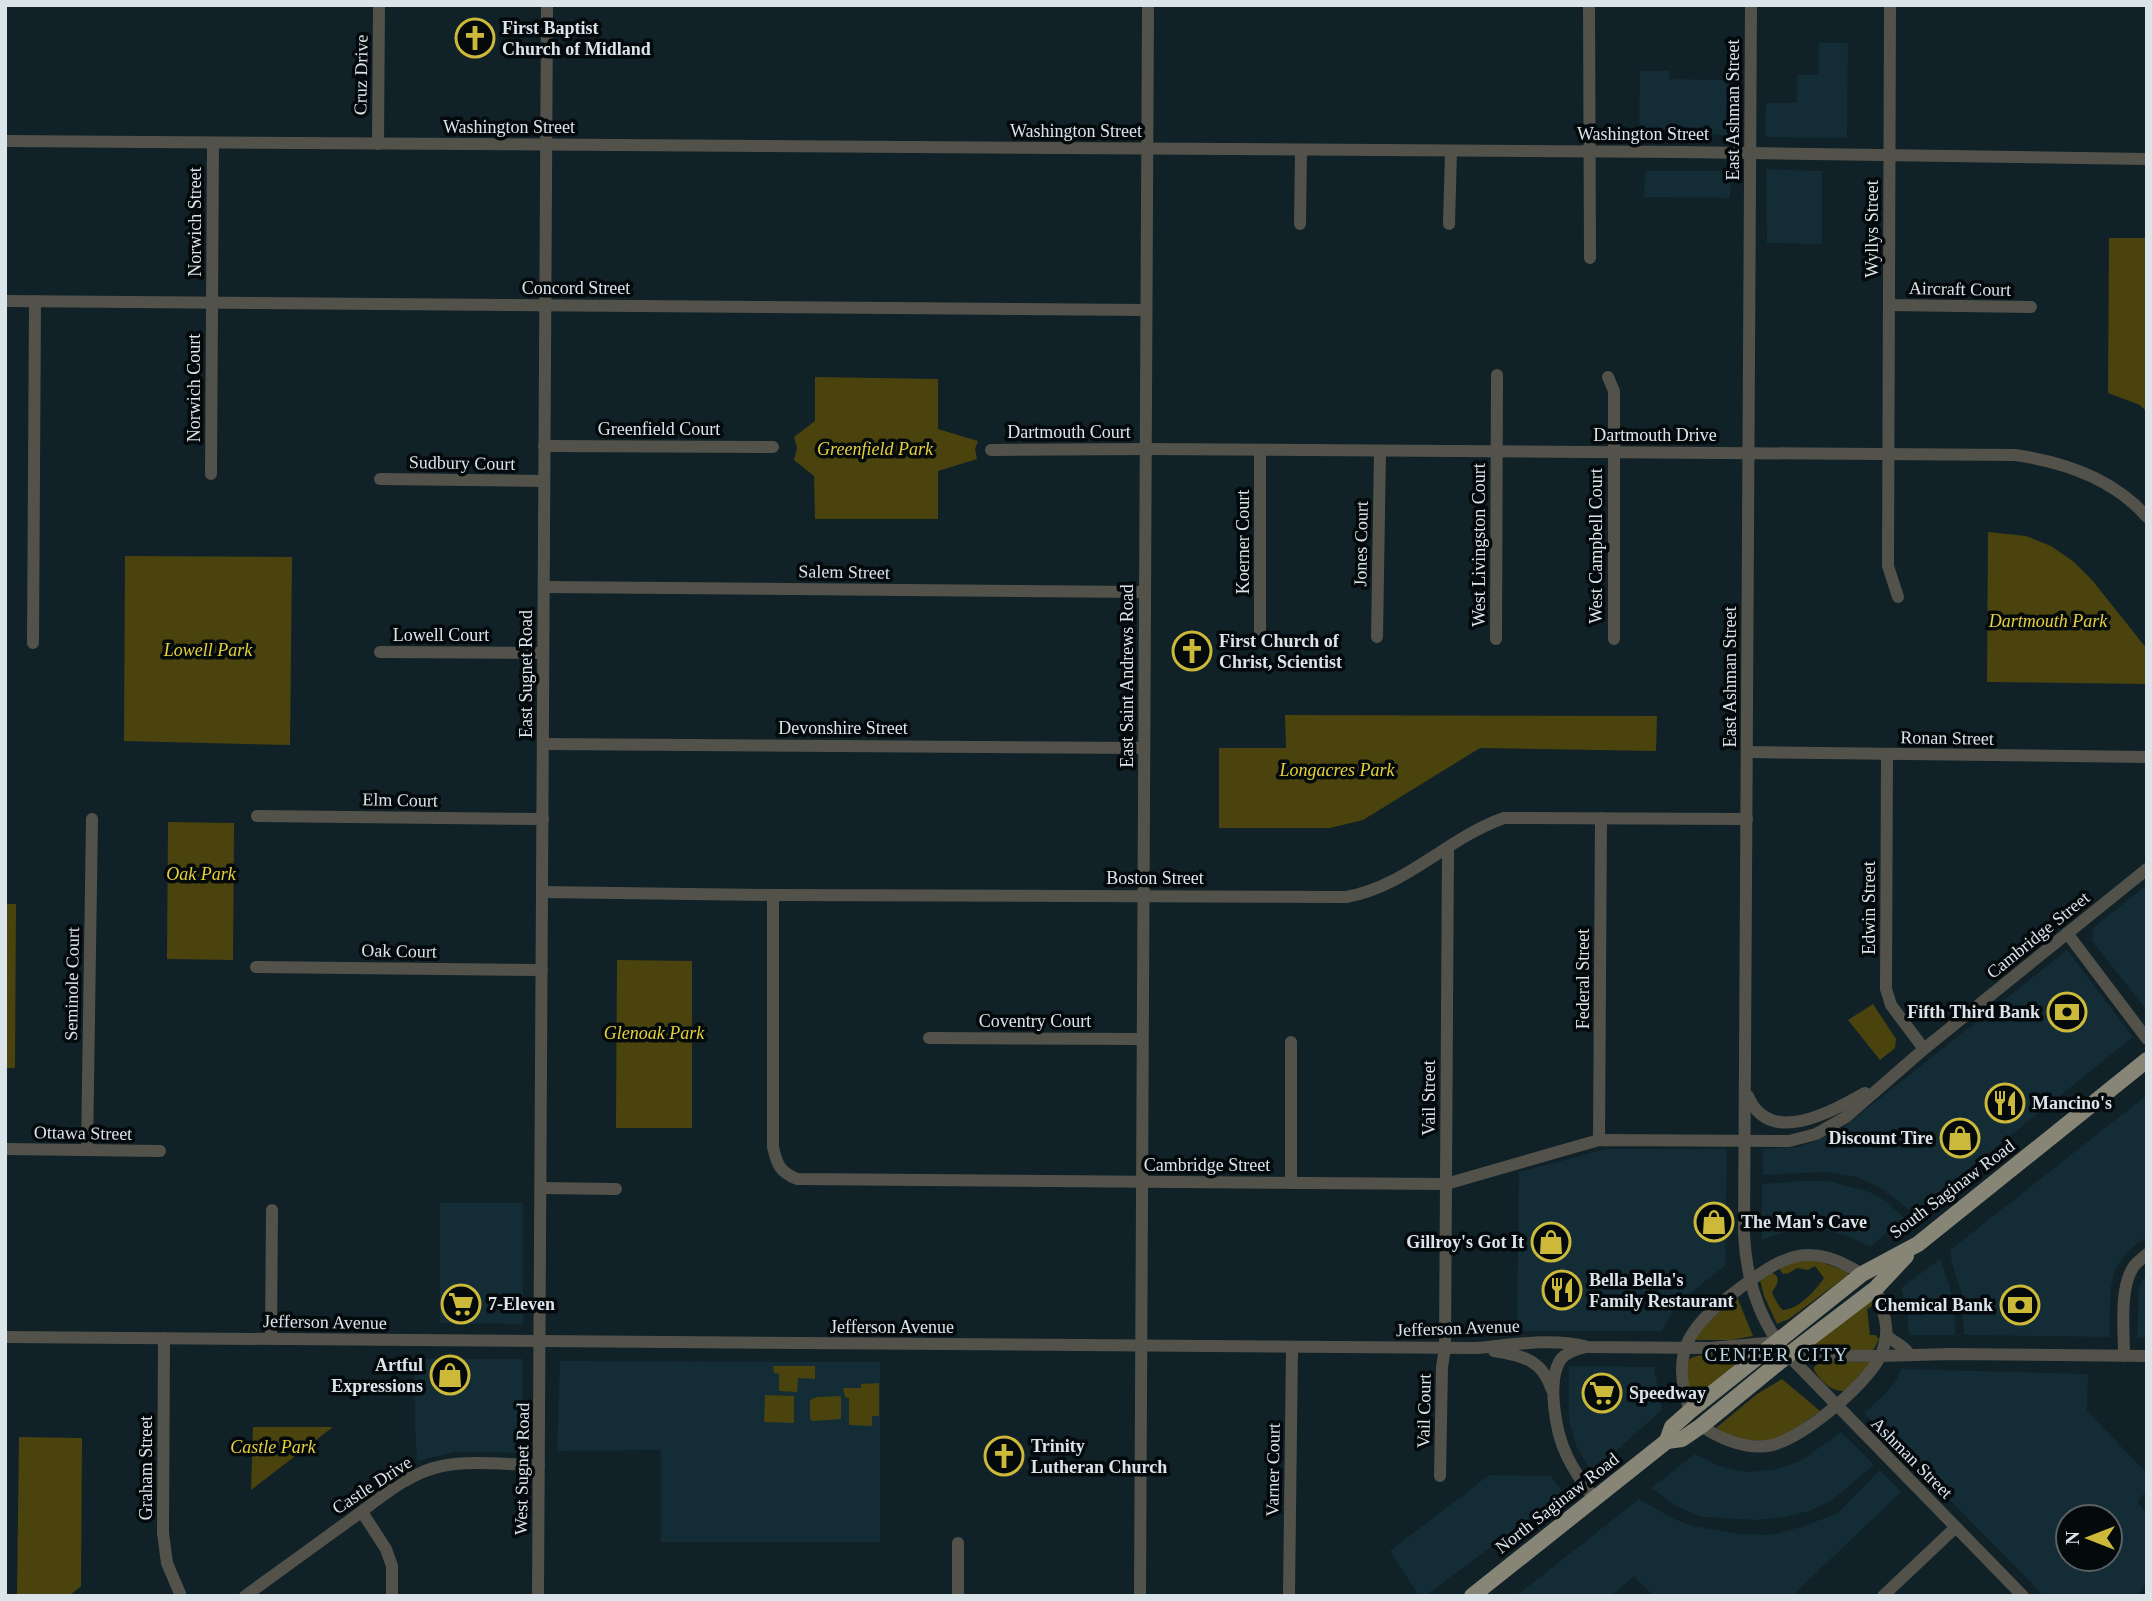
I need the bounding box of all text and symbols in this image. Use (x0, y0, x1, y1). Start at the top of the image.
church icon: First Baptist Church of Midland (454, 17, 496, 59)
place label: First Baptist Church of Midland (502, 18, 651, 59)
street label: Cruz Drive (350, 35, 372, 115)
street label: East Ashman Street (1723, 40, 1743, 180)
street label: Washington Street (443, 117, 575, 137)
street label: Washington Street (1010, 121, 1142, 141)
street label: Washington Street (1577, 124, 1709, 144)
street label: Norwich Street (185, 167, 205, 277)
street label: Wyllys Street (1862, 180, 1882, 278)
street label: Concord Street (522, 278, 630, 298)
street label: Aircraft Court (1909, 278, 2011, 300)
street label: Norwich Court (184, 334, 204, 442)
street label: Greenfield Court (598, 419, 720, 439)
street label: Dartmouth Court (1007, 422, 1131, 442)
street label: Dartmouth Drive (1593, 425, 1717, 445)
park label: Greenfield Park (817, 439, 934, 459)
street label: Sudbury Court (409, 452, 515, 474)
street label: West Livingston Court (1469, 463, 1489, 627)
street label: West Campbell Court (1586, 468, 1606, 624)
street label: Koerner Court (1233, 490, 1253, 594)
street label: Jones Court (1350, 501, 1372, 587)
street label: Salem Street (798, 561, 890, 583)
street label: East Saint Andrews Road (1117, 584, 1137, 768)
street label: East Ashman Street (1720, 607, 1740, 747)
street label: East Sugnet Road (516, 610, 536, 738)
park label: Dartmouth Park (1988, 611, 2108, 631)
street label: Lowell Court (393, 625, 489, 645)
church icon: First Church of Christ, Scientist (1171, 630, 1213, 672)
place label: First Church of Christ, Scientist (1219, 631, 1342, 672)
park label: Lowell Park (163, 640, 253, 660)
street label: Devonshire Street (778, 718, 908, 738)
street label: Ronan Street (1900, 727, 1994, 749)
park label: Longacres Park (1279, 760, 1395, 780)
street label: Elm Court (362, 789, 438, 811)
street label: Edwin Street (1859, 861, 1879, 955)
park label: Oak Park (166, 864, 237, 884)
street label: Boston Street (1106, 868, 1204, 888)
street label: Cambridge Street (1983, 887, 2093, 983)
street label: Seminole Court (61, 927, 83, 1041)
street label: Federal Street (1573, 929, 1593, 1029)
street label: Oak Court (361, 940, 437, 962)
bank icon: Fifth Third Bank (2046, 991, 2088, 1033)
place label: Fifth Third Bank (1907, 1002, 2040, 1022)
street label: Coventry Court (979, 1011, 1091, 1031)
park label: Glenoak Park (604, 1023, 705, 1043)
street label: Vail Street (1419, 1060, 1439, 1136)
restaurant icon: Mancino's (1984, 1082, 2026, 1124)
place label: Mancino's (2032, 1093, 2112, 1113)
shop icon: Discount Tire (1939, 1117, 1981, 1159)
street label: Ottawa Street (34, 1122, 132, 1144)
place label: Discount Tire (1828, 1128, 1933, 1148)
street label: South Saginaw Road (1886, 1136, 2018, 1242)
street label: Cambridge Street (1144, 1155, 1270, 1175)
shop icon: The Man's Cave (1693, 1201, 1735, 1243)
place label: The Man's Cave (1741, 1212, 1867, 1232)
shop icon: Gillroy's Got It (1530, 1221, 1572, 1263)
place label: Gillroy's Got It (1406, 1232, 1524, 1252)
restaurant icon: Bella Bella's Family Restaurant (1541, 1269, 1583, 1311)
place label: Bella Bella's Family Restaurant (1589, 1270, 1733, 1311)
supermarket icon: 7-Eleven (440, 1283, 482, 1325)
bank icon: Chemical Bank (1999, 1284, 2041, 1326)
place label: 7-Eleven (488, 1294, 555, 1314)
place label: Chemical Bank (1874, 1295, 1993, 1315)
street label: Jefferson Avenue (263, 1311, 387, 1333)
street label: Jefferson Avenue (1396, 1316, 1520, 1340)
street label: Jefferson Avenue (830, 1317, 954, 1337)
district label: CENTER CITY (1705, 1344, 1849, 1365)
shop icon: Artful Expressions (429, 1354, 471, 1396)
place label: Artful Expressions (331, 1355, 423, 1396)
supermarket icon: Speedway (1581, 1372, 1623, 1414)
street label: Vail Court (1413, 1374, 1435, 1448)
place label: Speedway (1629, 1383, 1706, 1403)
street label: West Sugnet Road (511, 1403, 533, 1535)
street label: Ashman Street (1867, 1413, 1957, 1503)
street label: Graham Street (136, 1416, 156, 1520)
street label: Varner Court (1262, 1423, 1284, 1517)
church icon: Trinity Lutheran Church (983, 1435, 1025, 1477)
place label: Trinity Lutheran Church (1031, 1436, 1167, 1477)
park label: Castle Park (230, 1437, 317, 1457)
street label: North Saginaw Road (1491, 1449, 1623, 1557)
street label: Castle Drive (329, 1452, 415, 1518)
north arrow (2054, 1503, 2124, 1573)
text: N (2062, 1531, 2083, 1545)

